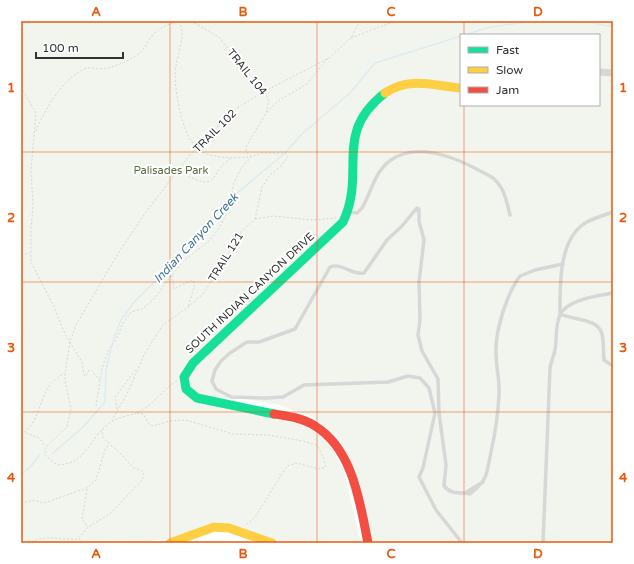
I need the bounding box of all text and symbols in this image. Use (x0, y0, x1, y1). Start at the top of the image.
text: A (91, 4, 101, 20)
text: B (238, 4, 248, 20)
text: C (386, 4, 396, 20)
text: D (533, 4, 543, 20)
scale bar (36, 34, 123, 60)
legend (460, 34, 600, 106)
text: 100 m (42, 41, 79, 55)
text: Fast (496, 43, 520, 57)
street label: TRAIL 104 (224, 46, 270, 98)
text: Slow (496, 63, 523, 77)
text: 1 (7, 80, 15, 96)
text: 1 (619, 80, 627, 96)
text: Jam (496, 83, 519, 97)
street label: TRAIL 102 (191, 107, 239, 155)
park label: Palisades Park (133, 164, 209, 177)
water label: Indian Canyon Creek (151, 189, 242, 286)
text: 2 (7, 210, 15, 226)
text: 2 (619, 210, 627, 226)
street label: SOUTH INDIAN CANYON DRIVE (183, 230, 317, 356)
street label: TRAIL 121 (206, 230, 246, 284)
text: 3 (7, 340, 15, 356)
text: 3 (619, 340, 627, 356)
text: 4 (7, 470, 16, 486)
text: 4 (619, 470, 628, 486)
text: A (91, 546, 101, 562)
text: B (238, 546, 248, 562)
text: C (386, 546, 396, 562)
text: D (533, 546, 543, 562)

